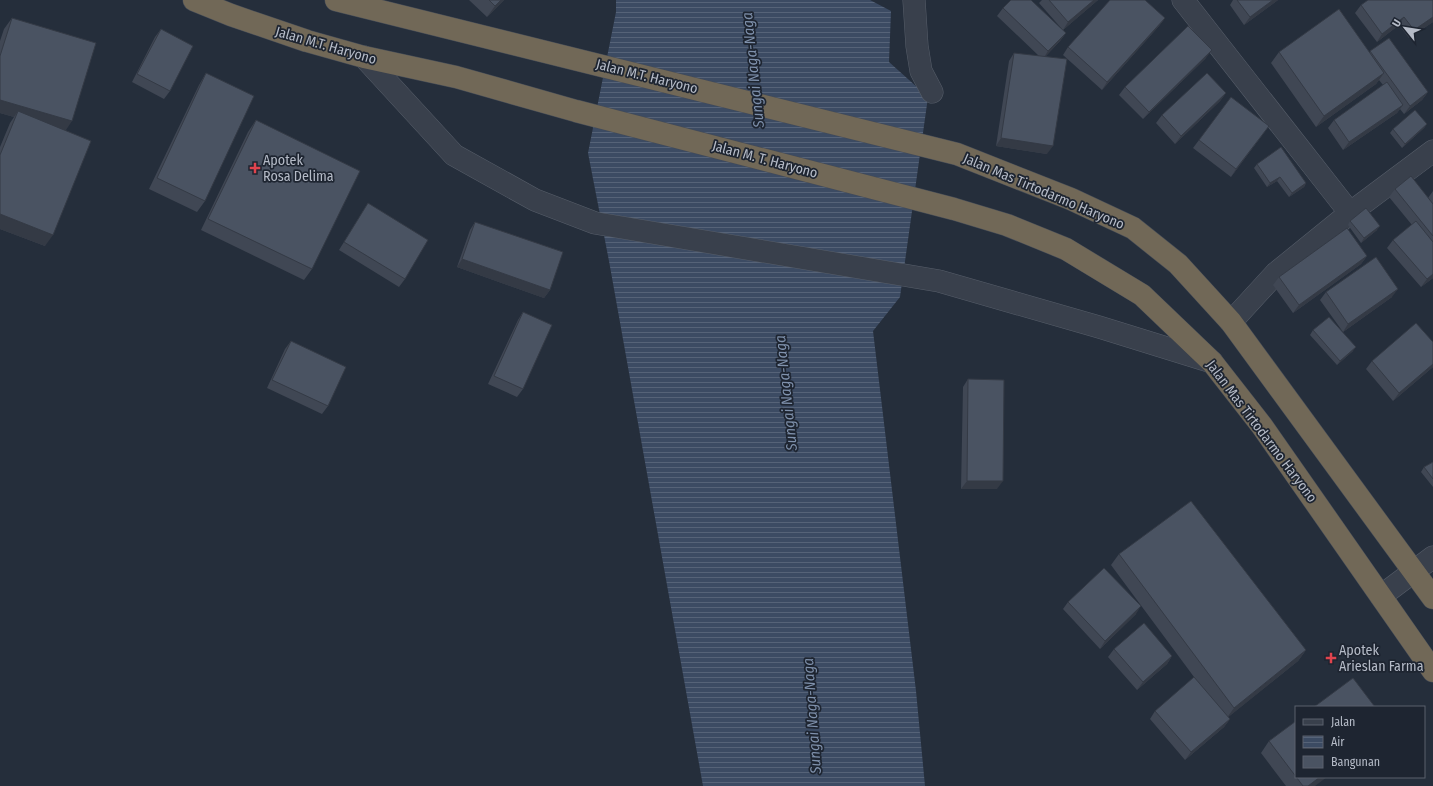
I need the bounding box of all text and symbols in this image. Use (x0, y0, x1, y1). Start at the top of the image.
north arrow (1385, 8, 1425, 48)
water label: Sungai Naga-Naga (738, 11, 768, 130)
text: U (1390, 17, 1404, 29)
street label: Jalan M.T. Haryono (273, 23, 378, 68)
street label: Jalan M.T. Haryono (594, 56, 699, 97)
street label: Jalan M. T. Haryono (710, 137, 819, 182)
street label: Jalan Mas Tirtodarmo Haryono (961, 150, 1127, 233)
place label: Apotek Rosa Delima (263, 152, 334, 185)
marker: Apotek Rosa Delima (250, 163, 260, 173)
water label: Sungai Naga-Naga (771, 334, 801, 453)
street label: Jalan Mas Tirtodarmo Haryono (1203, 357, 1321, 506)
place label: Apotek Arieslan Farma (1339, 642, 1424, 675)
marker: Apotek Arieslan Farma (1326, 653, 1336, 663)
water label: Sungai Naga-Naga (799, 657, 825, 776)
legend (1295, 706, 1425, 778)
text: Jalan (1331, 715, 1355, 729)
text: Air (1331, 735, 1345, 749)
text: Bangunan (1331, 755, 1380, 769)

